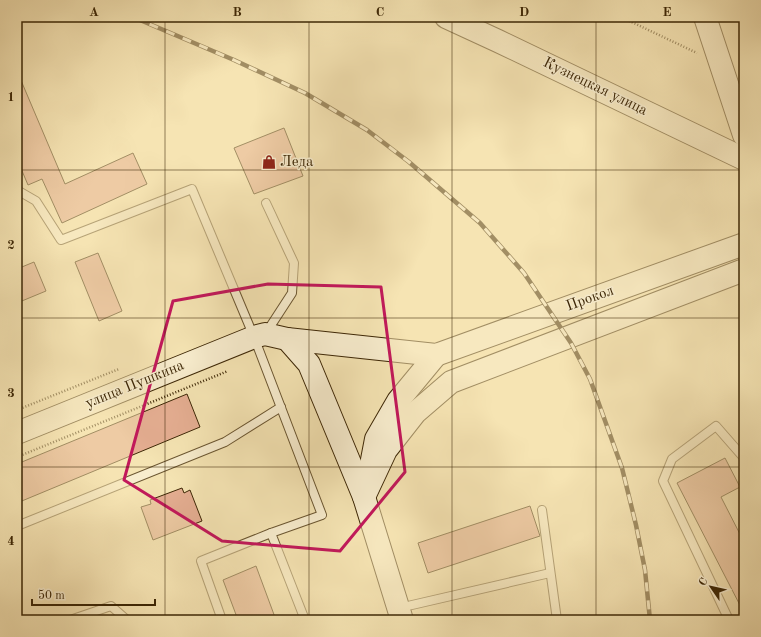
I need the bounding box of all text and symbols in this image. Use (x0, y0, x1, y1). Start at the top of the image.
text: A (89, 6, 99, 19)
text: B (232, 6, 242, 19)
text: C (376, 6, 384, 19)
text: D (519, 6, 529, 19)
text: E (663, 6, 672, 19)
street label: Кузнецкая улица (540, 55, 650, 119)
text: 1 (7, 91, 15, 104)
shop icon: Леда (261, 154, 277, 170)
place label: Леда (280, 155, 314, 170)
text: 2 (7, 239, 15, 252)
street label: Прокол (564, 283, 616, 315)
street label: улица Пушкина (84, 358, 187, 412)
text: 3 (7, 387, 15, 400)
text: 4 (7, 535, 15, 548)
north arrow (691, 567, 731, 607)
text: С (697, 576, 711, 588)
scale bar (32, 581, 155, 607)
text: 50 m (38, 589, 65, 602)

